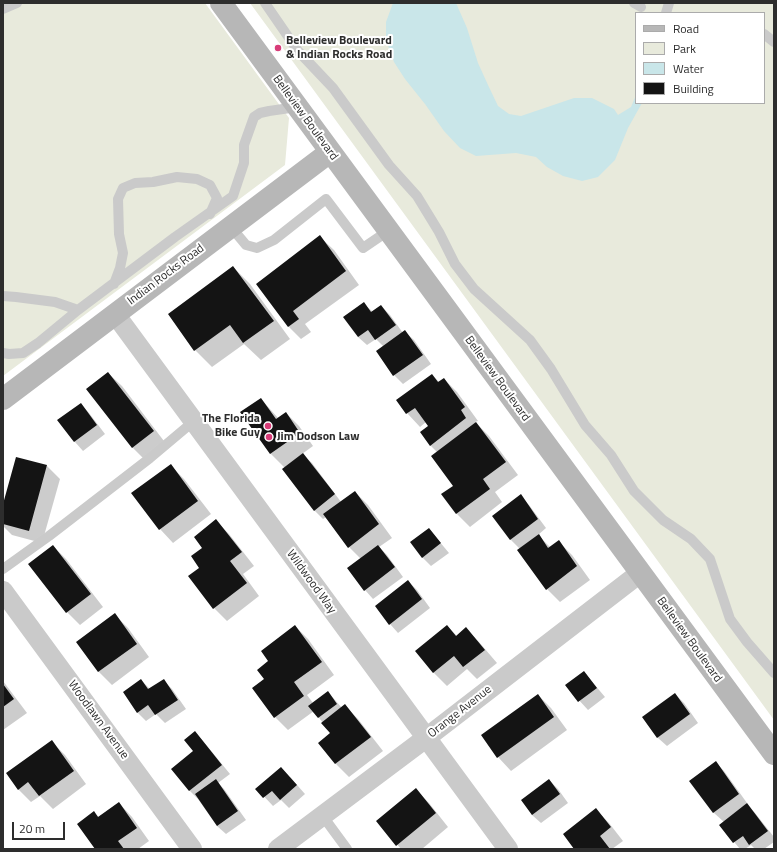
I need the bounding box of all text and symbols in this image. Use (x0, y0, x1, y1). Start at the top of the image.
legend (635, 12, 765, 104)
text: Road (673, 19, 699, 38)
place label: Belleview Boulevard & Indian Rocks Road (286, 34, 392, 62)
text: Park (673, 39, 696, 58)
marker: Belleview Boulevard & Indian Rocks Road (273, 43, 283, 53)
text: Water (673, 59, 704, 78)
street label: Belleview Boulevard (269, 73, 341, 163)
text: Building (673, 79, 714, 98)
street label: Indian Rocks Road (125, 241, 207, 309)
street label: Belleview Boulevard (461, 334, 533, 424)
place label: The Florida Bike Guy (202, 412, 260, 440)
marker: The Florida Bike Guy (263, 421, 273, 431)
place label: Jim Dodson Law (277, 430, 359, 444)
marker: Jim Dodson Law (264, 432, 274, 442)
street label: Wildwood Way (283, 547, 339, 617)
street label: Belleview Boulevard (653, 595, 725, 685)
street label: Woodlawn Avenue (65, 678, 131, 762)
street label: Orange Avenue (425, 683, 495, 741)
scale bar (14, 814, 67, 840)
text: 20 m (19, 819, 45, 838)

